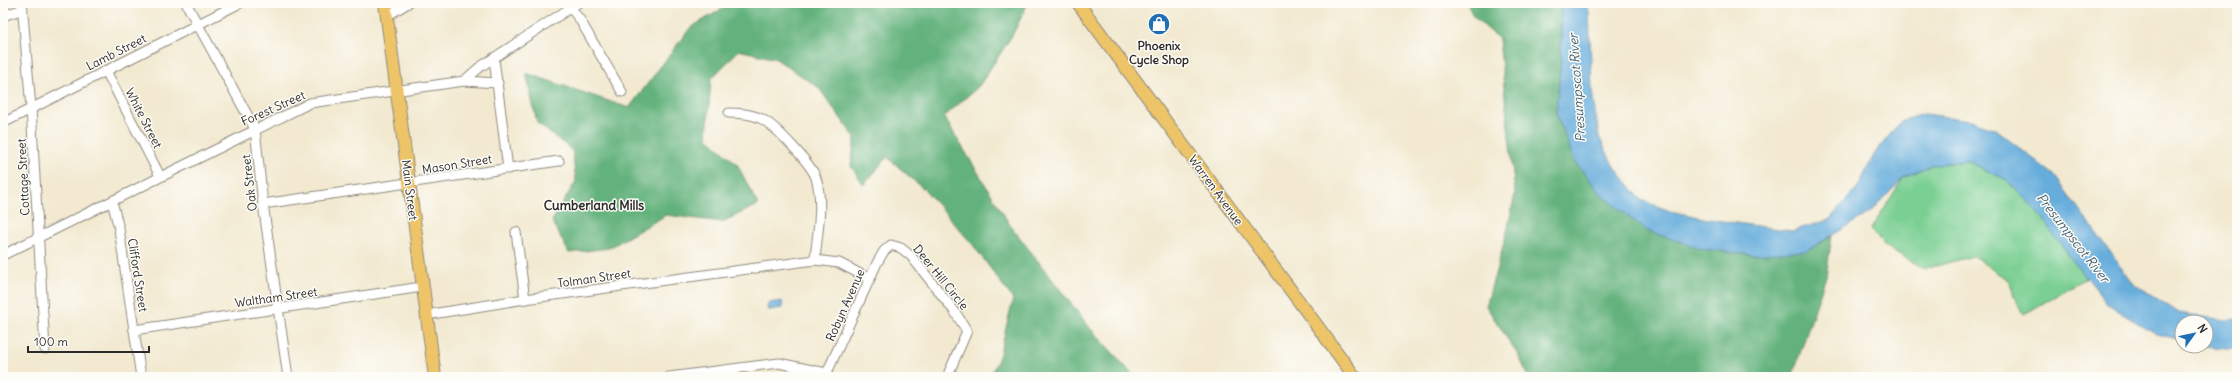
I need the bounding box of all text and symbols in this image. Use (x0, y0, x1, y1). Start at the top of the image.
shop icon: Phoenix Cycle Shop (1146, 11, 1172, 37)
street label: Lamb Street (83, 30, 149, 74)
water label: Presumpscot River (1565, 31, 1589, 143)
place label: Phoenix Cycle Shop (1129, 38, 1189, 68)
street label: White Street (122, 85, 166, 151)
street label: Forest Street (239, 87, 307, 129)
street label: Cottage Street (13, 138, 33, 216)
street label: Mason Street (421, 151, 493, 177)
street label: Warren Avenue (1185, 152, 1247, 228)
street label: Oak Street (238, 154, 260, 212)
street label: Main Street (399, 159, 421, 221)
water label: Presumpscot River (2033, 190, 2114, 287)
district label: Cumberland Mills (544, 197, 644, 214)
street label: Clifford Street (125, 237, 151, 313)
street label: Deer Hill Circle (910, 241, 972, 313)
street label: Tolman Street (556, 265, 632, 291)
street label: Robyn Avenue (822, 266, 868, 344)
street label: Waltham Street (234, 284, 318, 310)
north arrow (2174, 314, 2214, 354)
text: N (2194, 322, 2210, 336)
scale bar (28, 328, 149, 354)
text: 100 m (34, 334, 68, 349)

